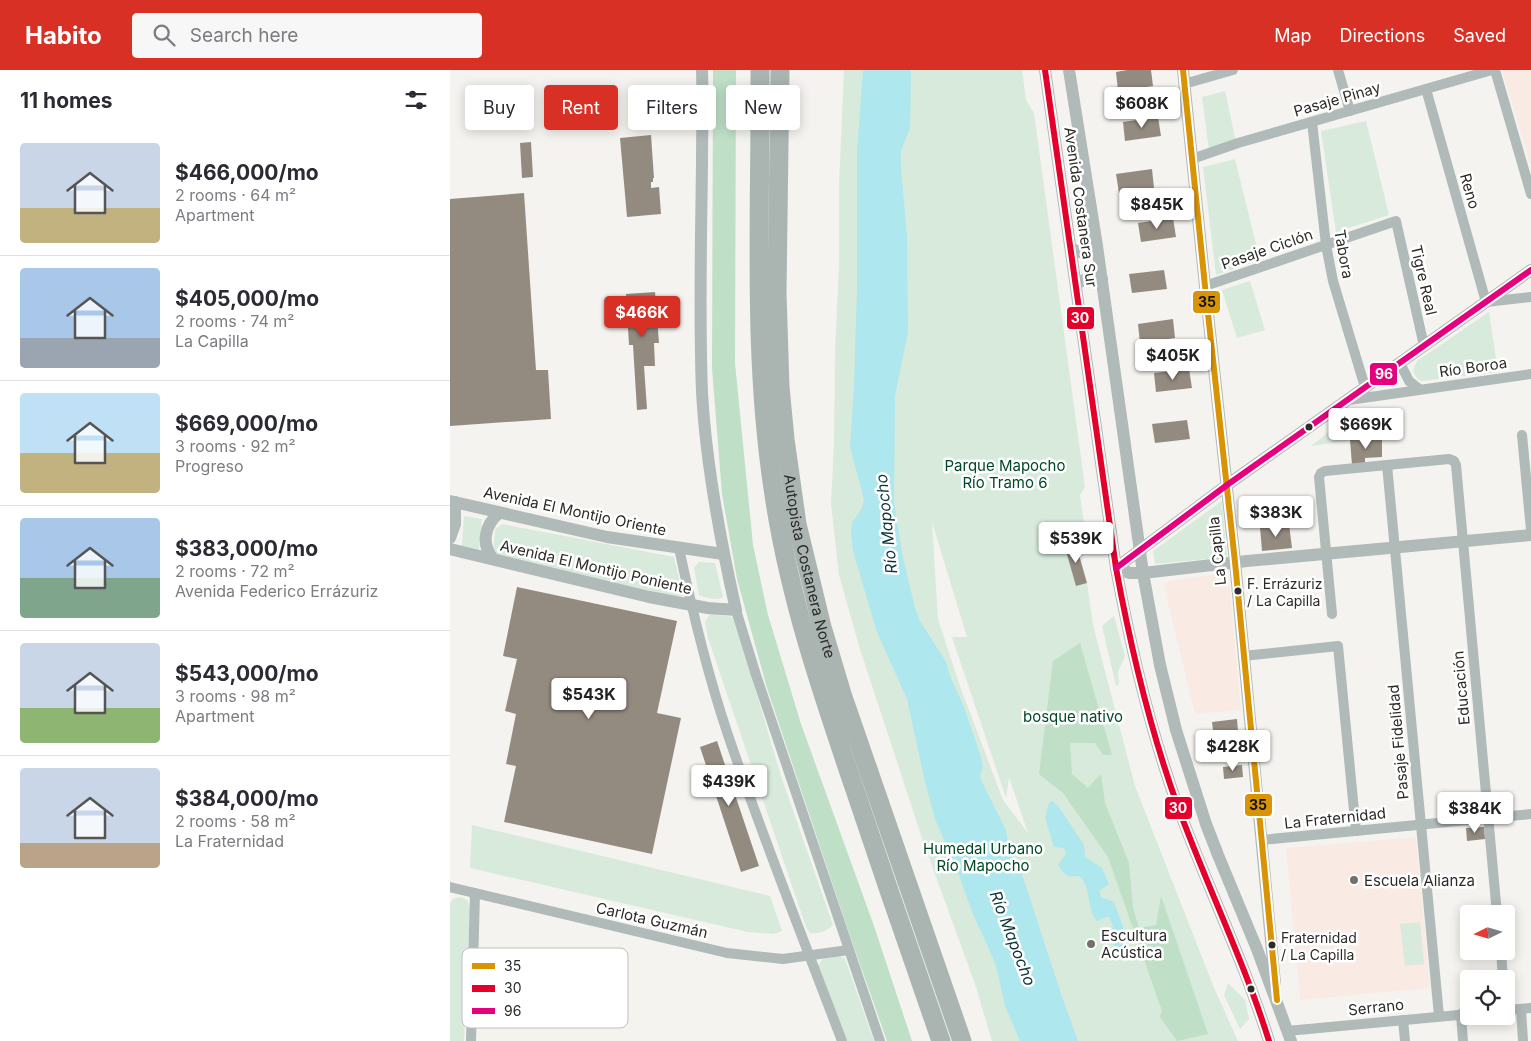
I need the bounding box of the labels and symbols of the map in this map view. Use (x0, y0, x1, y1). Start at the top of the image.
street label: Pasaje Pinay (1291, 77, 1383, 120)
pin: $608K (1107, 87, 1177, 129)
street label: Avenida Costanera Sur (1060, 126, 1102, 289)
street label: Reno (1456, 171, 1484, 211)
pin: $845K (1122, 188, 1192, 230)
street label: Pasaje Ciclón (1219, 224, 1315, 274)
street label: Tabora (1330, 228, 1358, 280)
street label: Tigre Real (1407, 243, 1441, 317)
line badge: 35 (1192, 290, 1221, 314)
text: 35 (1198, 293, 1216, 310)
pin: $466K (607, 296, 677, 338)
line badge: 30 (1066, 306, 1095, 330)
text: 30 (1071, 309, 1089, 326)
pin: $405K (1138, 338, 1208, 381)
street label: Río Boroa (1438, 353, 1508, 381)
line badge: 96 (1369, 362, 1398, 386)
text: 96 (1375, 365, 1393, 382)
pin: $669K (1331, 408, 1401, 450)
unlabelled marker (1304, 422, 1314, 432)
park label: Parque Mapocho Río Tramo 6 (944, 456, 1066, 492)
street label: Autopista Costanera Norte (781, 473, 840, 660)
water label: Río Mapocho (871, 473, 901, 575)
street label: Avenida El Montijo Oriente (482, 482, 668, 540)
pin: $383K (1241, 496, 1311, 538)
street label: La Capilla (1204, 516, 1230, 586)
pin: $539K (1041, 522, 1111, 564)
street label: Avenida El Montijo Poniente (498, 536, 694, 598)
place label: F. Errázuriz / La Capilla (1247, 575, 1322, 609)
marker: F. Errázuriz / La Capilla (1233, 586, 1243, 596)
street label: Educación (1448, 650, 1474, 726)
pin: $543K (554, 678, 624, 720)
street label: Pasaje Fidelidad (1384, 684, 1412, 800)
park label: bosque nativo (1023, 707, 1123, 726)
pin: $428K (1198, 730, 1268, 772)
pin: $439K (694, 764, 764, 807)
pin: $384K (1440, 792, 1510, 834)
line badge: 35 (1244, 793, 1273, 817)
line badge: 30 (1164, 796, 1193, 820)
text: 35 (1249, 796, 1267, 813)
text: 30 (1169, 799, 1187, 816)
street label: La Fraternidad (1283, 803, 1387, 833)
park label: Humedal Urbano Río Mapocho (923, 839, 1043, 875)
place label: Escuela Alianza (1364, 871, 1475, 890)
marker: Escuela Alianza (1348, 874, 1360, 886)
water label: Río Mapocho (986, 888, 1040, 988)
street label: Carlota Guzmán (594, 898, 710, 942)
north arrow (1460, 905, 1515, 960)
place label: Escultura Acústica (1101, 926, 1167, 962)
place label: Fraternidad / La Capilla (1281, 929, 1357, 963)
marker: Escultura Acústica (1085, 938, 1097, 950)
marker: Fraternidad / La Capilla (1267, 940, 1277, 950)
legend (462, 948, 628, 1028)
text: 35 (504, 957, 521, 974)
text: 30 (504, 979, 521, 996)
unlabelled marker (1246, 984, 1256, 994)
street label: Serrano (1347, 995, 1405, 1019)
text: 96 (504, 1002, 521, 1019)

